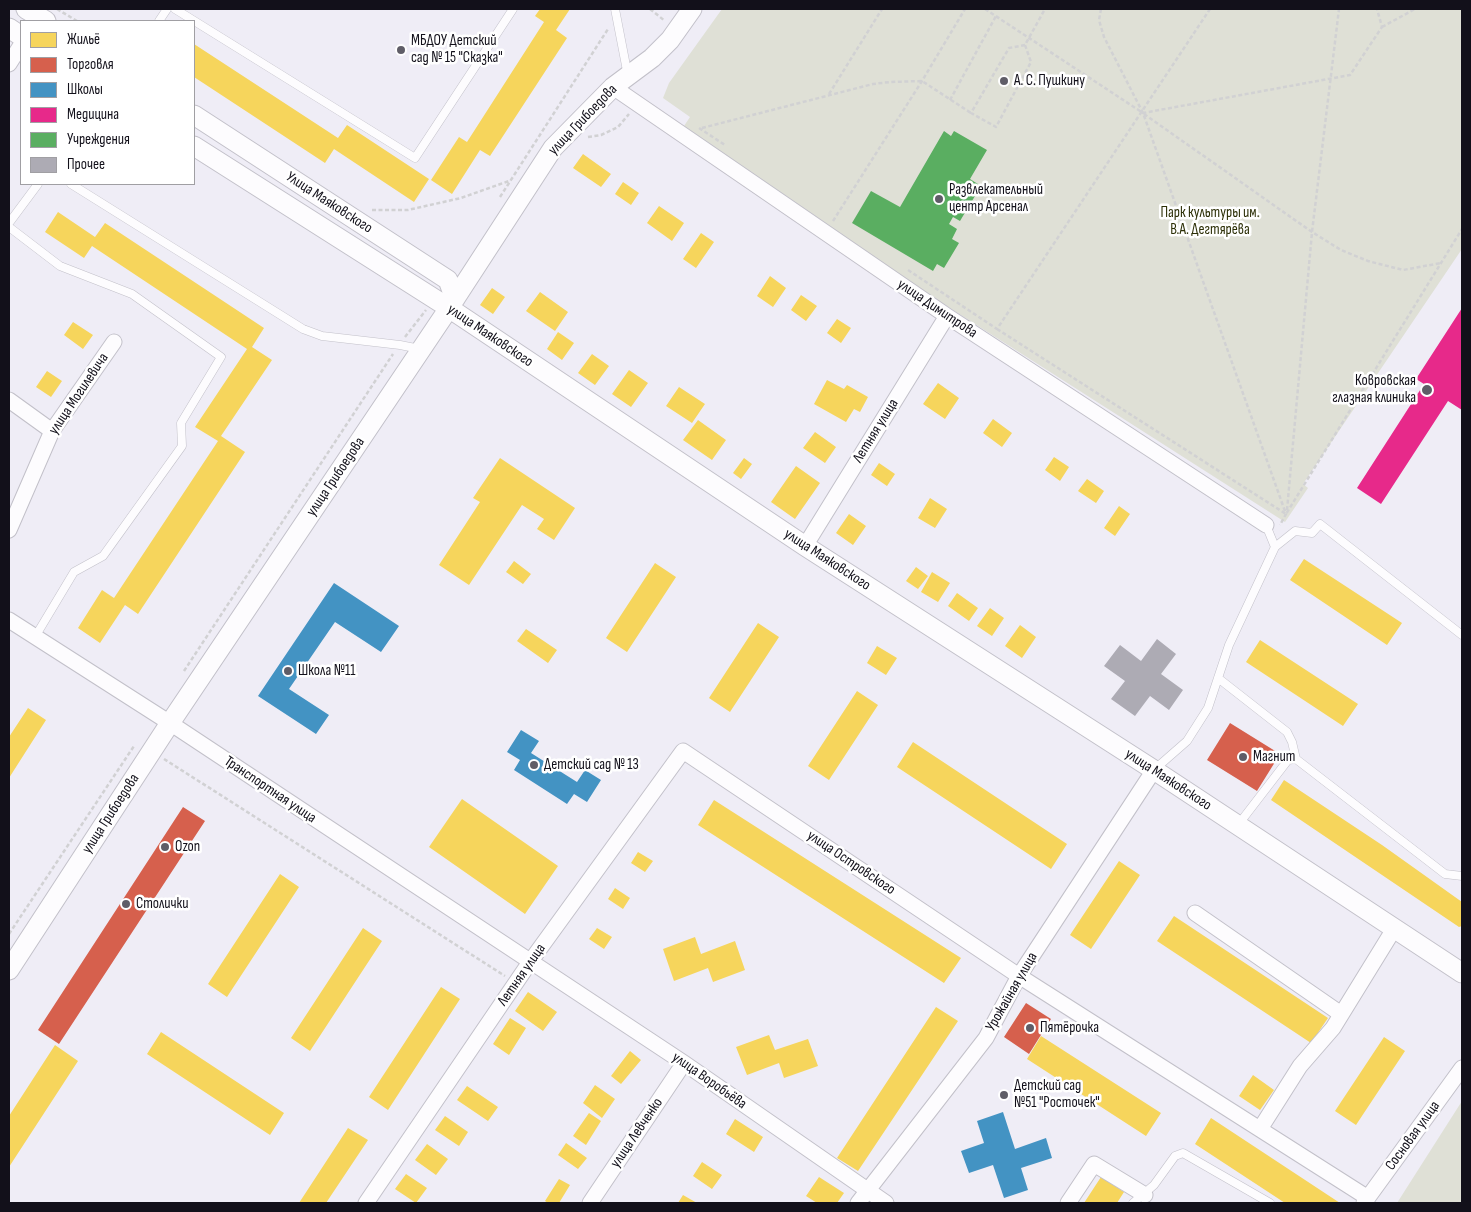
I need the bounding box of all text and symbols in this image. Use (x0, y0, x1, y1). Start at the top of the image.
legend (20, 20, 195, 185)
text: Жильё (67, 30, 100, 49)
place label: МБДОУ Детский сад № 15 "Сказка" (411, 32, 503, 67)
marker: МБДОУ Детский сад № 15 "Сказка" (395, 44, 407, 56)
text: Торговля (67, 55, 114, 74)
place label: А. С. Пушкину (1014, 72, 1085, 90)
marker: А. С. Пушкину (998, 75, 1010, 87)
text: Школы (67, 80, 103, 99)
street label: улица Грибоедова (545, 81, 621, 159)
text: Медицина (67, 105, 119, 124)
text: Учреждения (67, 130, 130, 149)
text: Прочее (67, 155, 105, 174)
street label: Улица Маяковского (282, 168, 376, 238)
place label: Развлекательный центр Арсенал (949, 181, 1043, 216)
marker: Развлекательный центр Арсенал (933, 193, 945, 205)
park label: Парк культуры им. В.А. Дегтярёва (1160, 204, 1260, 239)
street label: улица Димитрова (894, 276, 980, 342)
street label: улица Маяковского (444, 301, 536, 371)
street label: улица Могилевича (45, 350, 113, 438)
place label: Ковровская глазная клиника (1332, 372, 1416, 407)
marker: Ковровская глазная клиника (1420, 383, 1434, 397)
street label: Летняя улица (849, 396, 903, 466)
street label: улица Грибоедова (303, 434, 369, 520)
street label: улица Маяковского (780, 525, 874, 595)
place label: Школа №11 (298, 662, 355, 680)
marker: Школа №11 (282, 665, 294, 677)
street label: улица Маяковского (1121, 745, 1215, 815)
place label: Магнит (1253, 748, 1295, 766)
marker: Магнит (1237, 751, 1249, 763)
street label: Транспортная улица (221, 753, 319, 827)
place label: Детский сад № 13 (544, 756, 639, 774)
marker: Детский сад № 13 (528, 759, 540, 771)
street label: улица Грибоедова (79, 771, 143, 857)
street label: улица Островского (803, 827, 899, 899)
place label: Ozon (175, 838, 200, 856)
marker: Ozon (159, 841, 171, 853)
place label: Столички (136, 895, 188, 913)
marker: Столички (120, 898, 132, 910)
street label: Летняя улица (494, 940, 550, 1010)
street label: Урожайная улица (982, 949, 1042, 1035)
place label: Пятёрочка (1040, 1019, 1099, 1037)
marker: Пятёрочка (1024, 1022, 1036, 1034)
street label: улица Воробьёва (668, 1049, 750, 1113)
place label: Детский сад №51 "Росточек" (1014, 1077, 1100, 1112)
marker: Детский сад №51 "Росточек" (998, 1089, 1010, 1101)
street label: улица Левченко (607, 1095, 667, 1171)
street label: Сосновая улица (1382, 1098, 1444, 1174)

